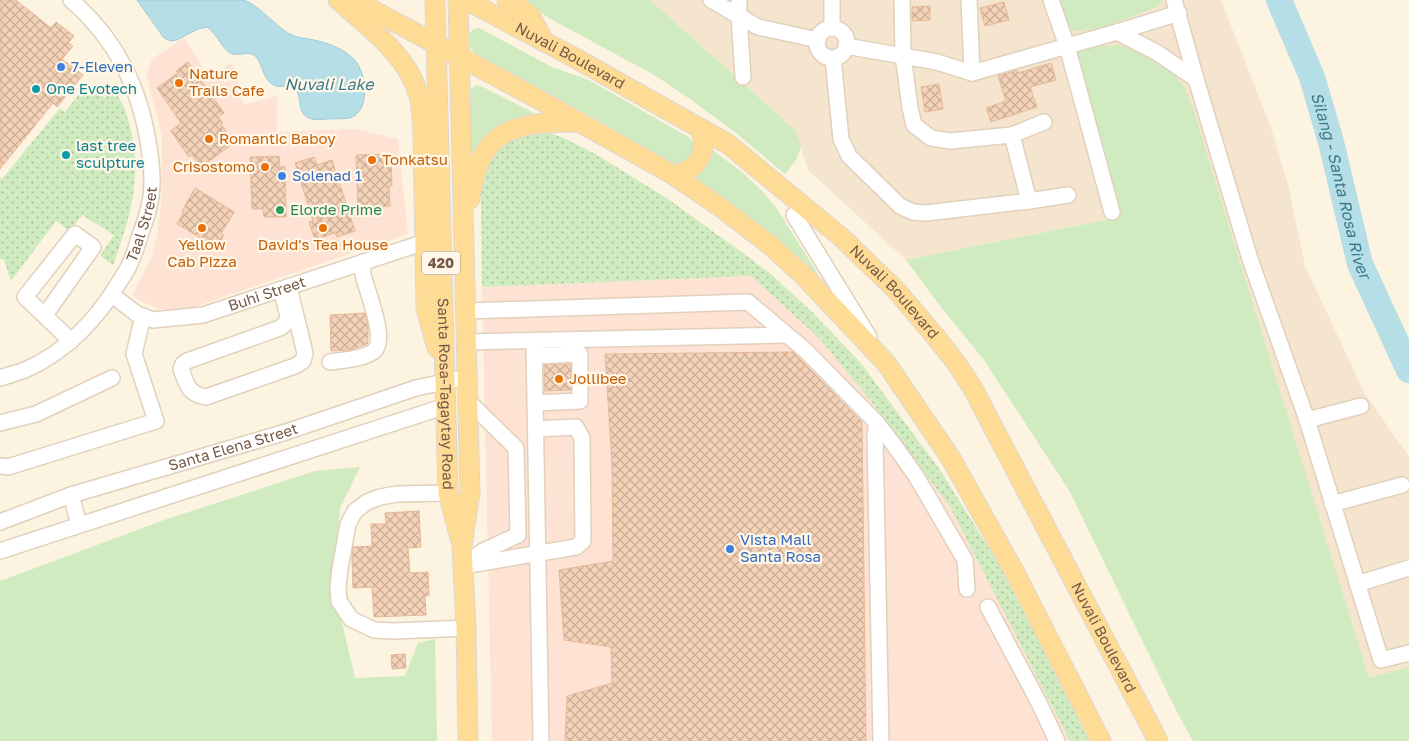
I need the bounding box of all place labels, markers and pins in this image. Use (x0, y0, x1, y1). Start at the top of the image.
place label: 7-Eleven (71, 57, 133, 75)
marker: 7-Eleven (55, 61, 67, 73)
place label: Nature Trails Cafe (189, 64, 265, 99)
marker: Nature Trails Cafe (173, 77, 185, 89)
place label: One Evotech (46, 79, 137, 97)
marker: One Evotech (30, 83, 42, 95)
place label: Romantic Baboy (219, 129, 336, 147)
marker: Romantic Baboy (203, 133, 215, 145)
place label: last tree sculpture (76, 136, 145, 171)
marker: last tree sculpture (60, 149, 72, 161)
place label: Tonkatsu (382, 150, 448, 168)
marker: Tonkatsu (366, 154, 378, 166)
place label: Crisostomo (173, 157, 255, 175)
marker: Crisostomo (259, 161, 271, 173)
place label: Solenad 1 (292, 166, 362, 184)
marker: Solenad 1 (276, 170, 288, 182)
place label: Elorde Prime (290, 200, 382, 218)
marker: Elorde Prime (274, 204, 286, 216)
marker: Yellow Cab Pizza (196, 222, 208, 234)
marker: David's Tea House (317, 222, 329, 234)
place label: Yellow Cab Pizza (167, 235, 237, 270)
place label: David's Tea House (258, 235, 388, 253)
place label: Jollibee (569, 369, 627, 387)
marker: Jollibee (553, 373, 565, 385)
place label: Vista Mall Santa Rosa (740, 530, 821, 565)
marker: Vista Mall Santa Rosa (724, 543, 736, 555)

